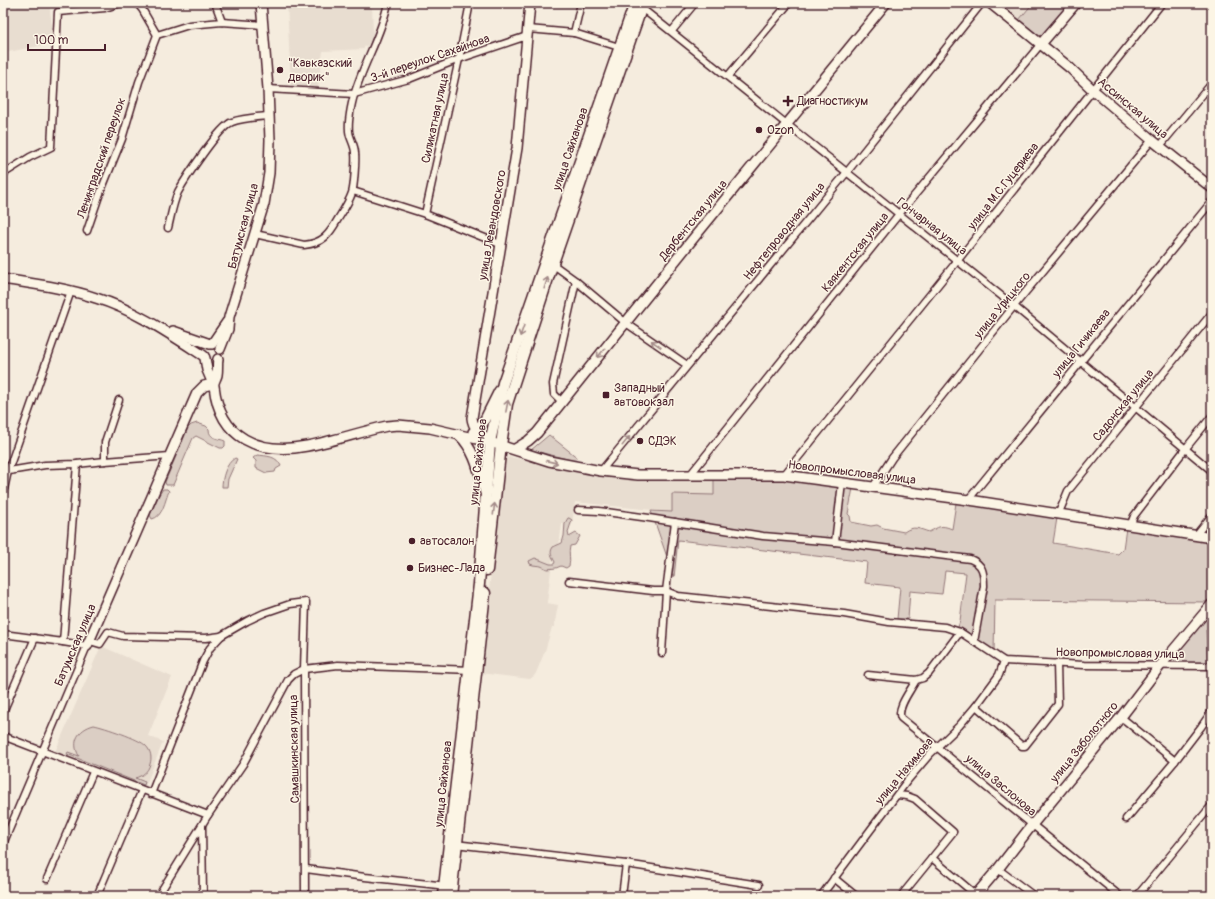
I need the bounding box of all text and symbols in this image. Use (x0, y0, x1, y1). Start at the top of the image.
scale bar (28, 26, 105, 52)
street label: 3-й переулок Сахайнова (369, 31, 492, 86)
text: 100 m (34, 33, 69, 48)
place label: "Кавказский дворик" (288, 56, 352, 85)
marker: "Кавказский дворик" (275, 65, 285, 75)
street label: Силикатная улица (419, 71, 452, 165)
street label: Ассинская улица (1094, 75, 1171, 142)
place label: Диагностикум (796, 94, 868, 109)
marker: Диагностикум (782, 95, 794, 107)
street label: Ленинградский переулок (73, 96, 129, 221)
street label: улица Сайханова (549, 105, 592, 194)
place label: Ozon (767, 123, 794, 138)
marker: Ozon (754, 125, 764, 135)
street label: улица М.С.Гуцериева (964, 139, 1042, 234)
street label: улица Левандовского (475, 168, 510, 282)
street label: Дербентская улица (656, 177, 731, 265)
street label: Нефтепроводная улица (740, 179, 829, 283)
street label: Батумская улица (225, 181, 262, 270)
street label: Гончарная улица (894, 194, 970, 259)
street label: Каякентская улица (819, 209, 892, 295)
street label: улица Урицкого (970, 269, 1034, 342)
one-way arrow (543, 277, 551, 289)
street label: улица Гичикаева (1048, 306, 1114, 382)
one-way arrow (517, 325, 525, 337)
one-way arrow (651, 340, 662, 348)
one-way arrow (597, 348, 606, 359)
street label: Садонская улица (1090, 366, 1157, 444)
place label: Западный автовокзал (614, 381, 674, 410)
marker: Западный автовокзал (601, 390, 611, 400)
one-way arrow (504, 400, 512, 413)
street label: улица Сайханова (466, 418, 491, 507)
place label: СДЭК (648, 434, 677, 449)
one-way arrow (621, 435, 630, 446)
marker: СДЭК (635, 436, 645, 446)
street label: Новопромысловая улица (787, 457, 917, 488)
one-way arrow (545, 458, 558, 466)
one-way arrow (491, 503, 498, 516)
place label: автосалон (420, 534, 474, 549)
marker: автосалон (407, 536, 417, 546)
place label: Бизнес-Лада (418, 561, 485, 576)
marker: Бизнес-Лада (405, 563, 415, 573)
street label: Батумская улица (51, 601, 100, 689)
street label: Новопромысловая улица (1056, 645, 1185, 662)
street label: Самашкинская улица (286, 694, 303, 803)
street label: улица Заболотного (1046, 698, 1122, 787)
street label: улица Нахимова (871, 734, 937, 809)
street label: улица Сайханова (431, 740, 456, 829)
street label: улица Заслонова (961, 751, 1040, 820)

